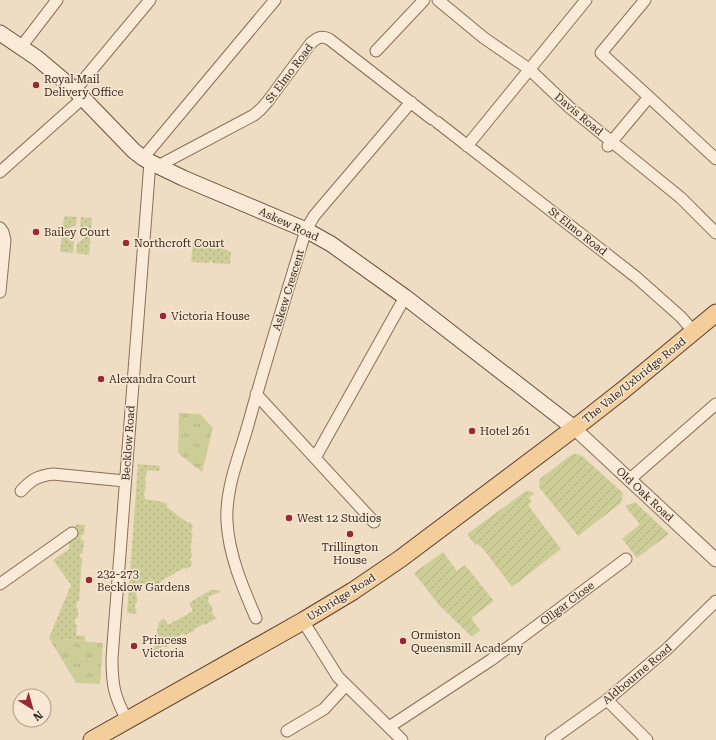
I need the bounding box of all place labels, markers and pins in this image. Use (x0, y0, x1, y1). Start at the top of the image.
place label: Royal Mail Delivery Office (44, 73, 124, 99)
marker: Royal Mail Delivery Office (31, 80, 41, 90)
place label: Bailey Court (44, 226, 110, 239)
marker: Bailey Court (31, 227, 41, 237)
place label: Northcroft Court (134, 237, 224, 250)
marker: Northcroft Court (121, 238, 131, 248)
place label: Victoria House (171, 310, 250, 323)
marker: Victoria House (158, 311, 168, 321)
place label: Alexandra Court (109, 373, 196, 386)
marker: Alexandra Court (96, 374, 106, 384)
place label: Hotel 261 (480, 425, 530, 438)
marker: Hotel 261 (467, 426, 477, 436)
place label: West 12 Studios (297, 512, 381, 525)
marker: West 12 Studios (284, 513, 294, 523)
marker: Trillington House (345, 529, 355, 539)
place label: Trillington House (322, 541, 378, 567)
place label: 232-273 Becklow Gardens (97, 568, 190, 594)
marker: 232-273 Becklow Gardens (84, 575, 94, 585)
place label: Ormiston Queensmill Academy (411, 629, 524, 655)
place label: Princess Victoria (142, 634, 187, 660)
marker: Ormiston Queensmill Academy (398, 636, 408, 646)
marker: Princess Victoria (129, 641, 139, 651)

